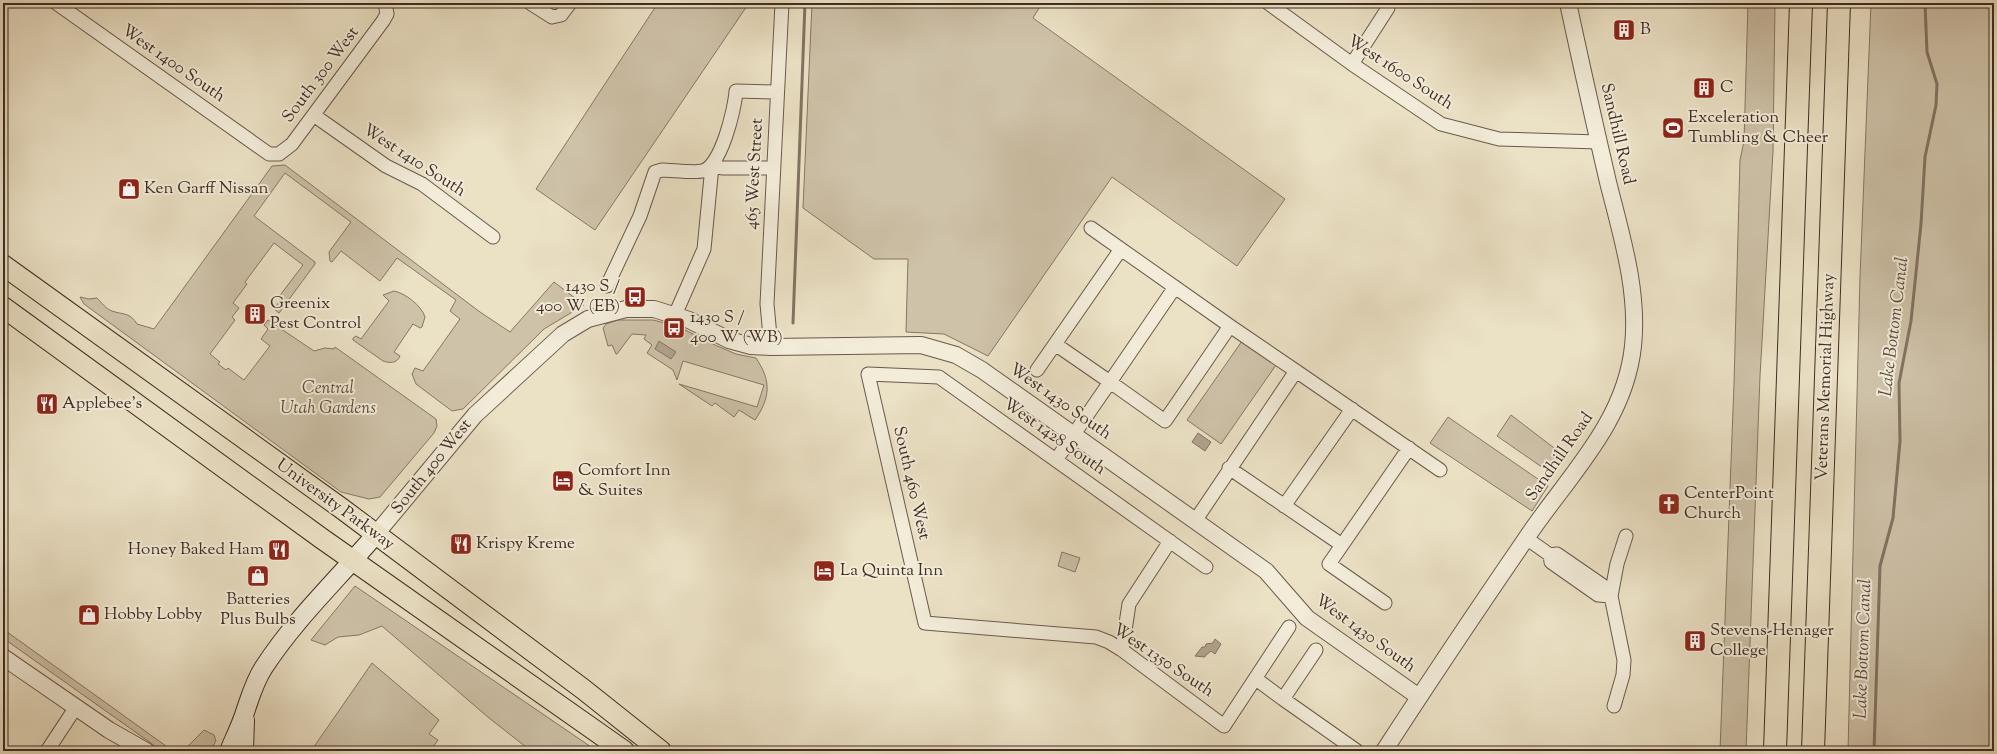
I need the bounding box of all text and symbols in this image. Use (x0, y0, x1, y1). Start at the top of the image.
building icon: B (1611, 17, 1637, 43)
place label: B (1640, 18, 1651, 42)
street label: West 1400 South (116, 19, 230, 109)
street label: South 300 West (277, 22, 365, 128)
street label: West 1600 South (1342, 30, 1458, 116)
building icon: C (1691, 75, 1717, 101)
place label: C (1720, 76, 1734, 100)
street label: Sandhill Road (1594, 81, 1640, 188)
place label: Exceleration Tumbling & Cheer (1688, 106, 1829, 150)
sports icon: Exceleration Tumbling & Cheer (1660, 115, 1686, 141)
street label: 465 West Street (740, 118, 770, 230)
street label: West 1410 South (358, 119, 470, 203)
shop icon: Ken Garff Nissan (116, 176, 142, 202)
place label: Ken Garff Nissan (144, 177, 269, 201)
water label: Lake Bottom Canal (1874, 256, 1916, 398)
street label: Veterans Memorial Highway (1810, 273, 1842, 481)
place label: 1430 S / 400 W (EB) (536, 275, 620, 319)
bus stop icon: 1430 S / 400 W (EB) (622, 284, 648, 310)
place label: Greenix Pest Control (270, 292, 362, 336)
building icon: Greenix Pest Control (242, 301, 268, 327)
place label: 1430 S / 400 W (WB) (690, 306, 783, 350)
bus stop icon: 1430 S / 400 W (WB) (661, 315, 687, 341)
street label: West 1430 South (1004, 358, 1116, 446)
park label: Central Utah Gardens (280, 377, 376, 421)
restaurant icon: Applebee's (34, 391, 60, 417)
place label: Applebee's (62, 392, 142, 416)
street label: West 1428 South (998, 393, 1110, 481)
street label: Sandhill Road (1520, 407, 1600, 506)
street label: South 400 West (386, 414, 478, 520)
street label: South 460 West (886, 424, 936, 542)
street label: University Parkway (271, 454, 400, 557)
place label: Comfort Inn & Suites (578, 459, 671, 503)
hotel icon: Comfort Inn & Suites (550, 468, 576, 494)
place label: CenterPoint Church (1684, 482, 1774, 526)
church icon: CenterPoint Church (1656, 491, 1682, 517)
restaurant icon: Krispy Kreme (448, 531, 474, 557)
place label: Krispy Kreme (476, 532, 575, 556)
restaurant icon: Honey Baked Ham (266, 537, 292, 563)
place label: Honey Baked Ham (128, 538, 264, 562)
hotel icon: La Quinta Inn (811, 558, 837, 584)
place label: La Quinta Inn (840, 559, 943, 583)
shop icon: Batteries Plus Bulbs (245, 563, 271, 589)
water label: Lake Bottom Canal (1849, 578, 1879, 719)
place label: Batteries Plus Bulbs (220, 588, 296, 632)
street label: West 1430 South (1309, 589, 1421, 679)
shop icon: Hobby Lobby (76, 602, 102, 628)
place label: Hobby Lobby (104, 603, 203, 627)
street label: West 1350 South (1108, 618, 1218, 704)
place label: Stevens-Henager College (1710, 619, 1835, 663)
building icon: Stevens-Henager College (1682, 628, 1708, 654)

